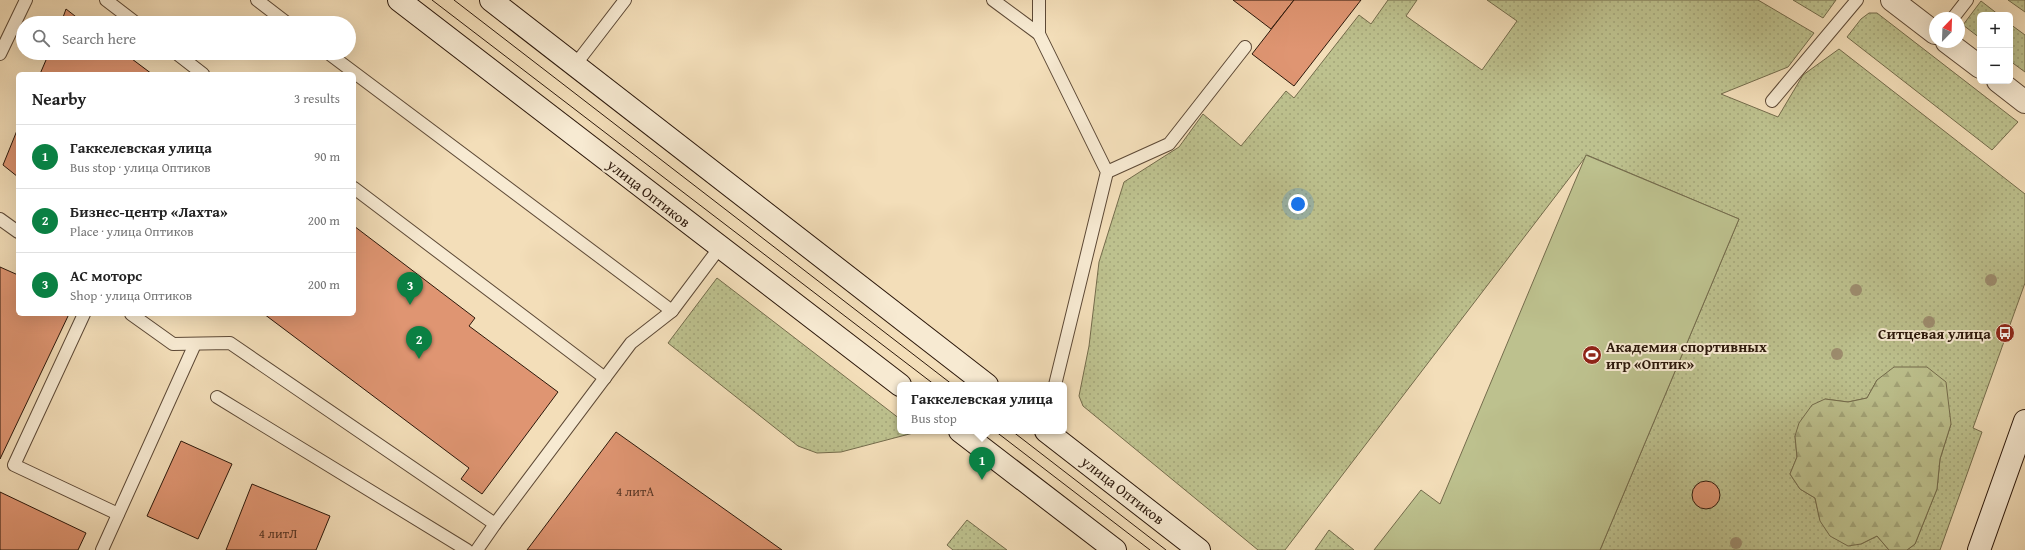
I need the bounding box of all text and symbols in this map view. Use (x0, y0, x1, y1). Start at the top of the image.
north arrow (1929, 12, 1965, 48)
map controls (1977, 12, 2013, 84)
button: + (1977, 12, 2013, 48)
search box (16, 16, 356, 60)
icon: search (30, 27, 52, 49)
text: Search here (62, 28, 136, 49)
button: − (1977, 48, 2013, 84)
text: Nearby (32, 86, 86, 111)
text: 3 results (294, 89, 340, 108)
text: Гаккелевская улица (70, 137, 212, 158)
text: 1 (42, 147, 48, 166)
text: 90 m (314, 147, 340, 166)
street label: улица Оптиков (602, 153, 695, 232)
text: Bus stop · улица Оптиков (70, 158, 211, 177)
your location (1288, 194, 1308, 214)
text: Бизнес-центр «Лахта» (70, 201, 228, 222)
text: 2 (42, 211, 48, 230)
text: 200 m (308, 211, 340, 230)
text: Place · улица Оптиков (70, 222, 194, 241)
text: АС моторс (70, 265, 142, 286)
pin: 3 (397, 272, 423, 305)
text: 3 (42, 275, 48, 294)
text: 200 m (308, 275, 340, 294)
text: Shop · улица Оптиков (70, 286, 192, 305)
bus stop icon: Ситцевая улица (1994, 322, 2016, 344)
place label: Ситцевая улица (1878, 323, 1991, 344)
pin: 2 (406, 326, 432, 359)
place label: Академия спортивных игр «Оптик» (1606, 336, 1767, 374)
sports icon: Академия спортивных игр «Оптик» (1581, 344, 1603, 366)
popup (897, 382, 1067, 434)
text: Гаккелевская улица (911, 388, 1053, 409)
text: Bus stop (911, 409, 957, 428)
pin: 1 (969, 447, 995, 480)
street label: улица Оптиков (1076, 450, 1169, 529)
house number: 4 литА (616, 482, 654, 501)
house number: 4 литЛ (259, 524, 297, 543)

